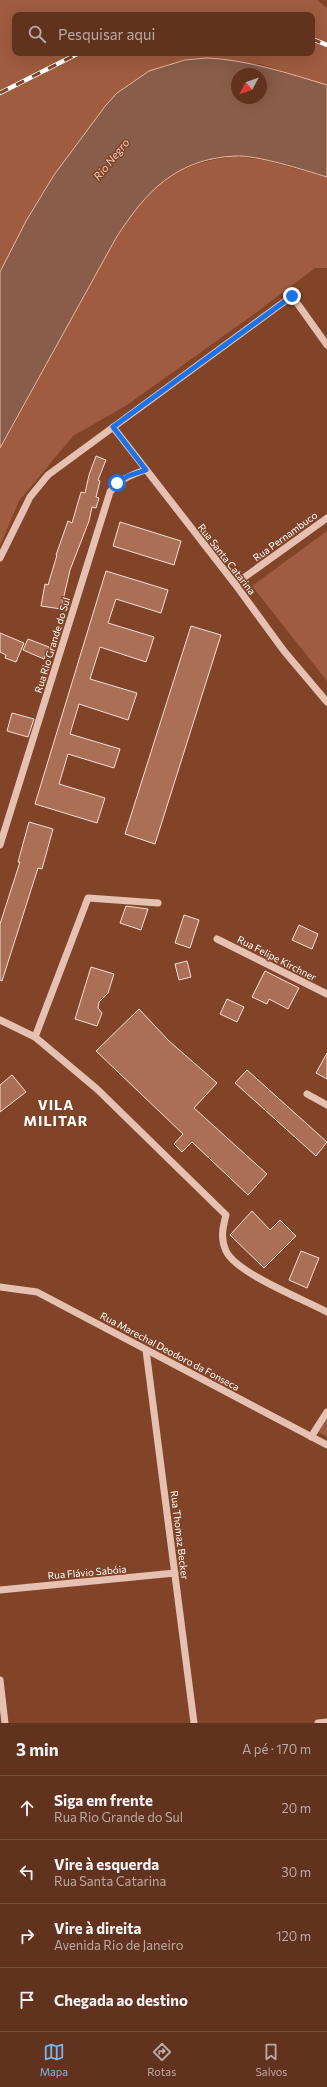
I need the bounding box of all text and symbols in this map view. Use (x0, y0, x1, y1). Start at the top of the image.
search box (12, 12, 315, 56)
icon: search (26, 23, 48, 45)
text: Pesquisar aqui (58, 25, 155, 43)
north arrow (231, 68, 267, 104)
water label: Rio Negro (90, 135, 132, 182)
route end (283, 287, 301, 305)
route start (108, 474, 126, 492)
street label: Rua Pernambuco (250, 509, 320, 563)
street label: Rua Santa Catarina (196, 521, 258, 597)
street label: Rua Rio Grande do Sul (32, 596, 72, 694)
street label: Rua Felipe Kirchner (235, 933, 319, 983)
district label: VILA MILITAR (23, 1096, 89, 1129)
street label: Rua Marechal Deodoro da Fonseca (98, 1309, 242, 1393)
street label: Rua Thomaz Becker (169, 1490, 191, 1580)
street label: Rua Flávio Sabóia (47, 1563, 127, 1581)
text: 3 min (16, 1739, 59, 1760)
text: A pé · 170 m (242, 1741, 311, 1757)
text: Siga em frente (54, 1791, 153, 1809)
icon: ahead (16, 1797, 38, 1819)
text: 20 m (282, 1800, 311, 1816)
text: Rua Rio Grande do Sul (54, 1809, 183, 1825)
text: Vire à esquerda (54, 1855, 159, 1873)
icon: left (16, 1861, 38, 1883)
text: 30 m (281, 1864, 311, 1880)
text: Rua Santa Catarina (54, 1873, 166, 1889)
text: Vire à direita (54, 1919, 142, 1937)
icon: right (16, 1925, 38, 1947)
text: 120 m (276, 1928, 311, 1944)
text: Avenida Rio de Janeiro (54, 1937, 183, 1953)
icon: arrive (16, 1989, 38, 2011)
text: Chegada ao destino (54, 1991, 188, 2009)
tab: Mapa (40, 2041, 68, 2078)
tab: Rotas (147, 2041, 176, 2078)
tab: Salvos (255, 2041, 287, 2078)

